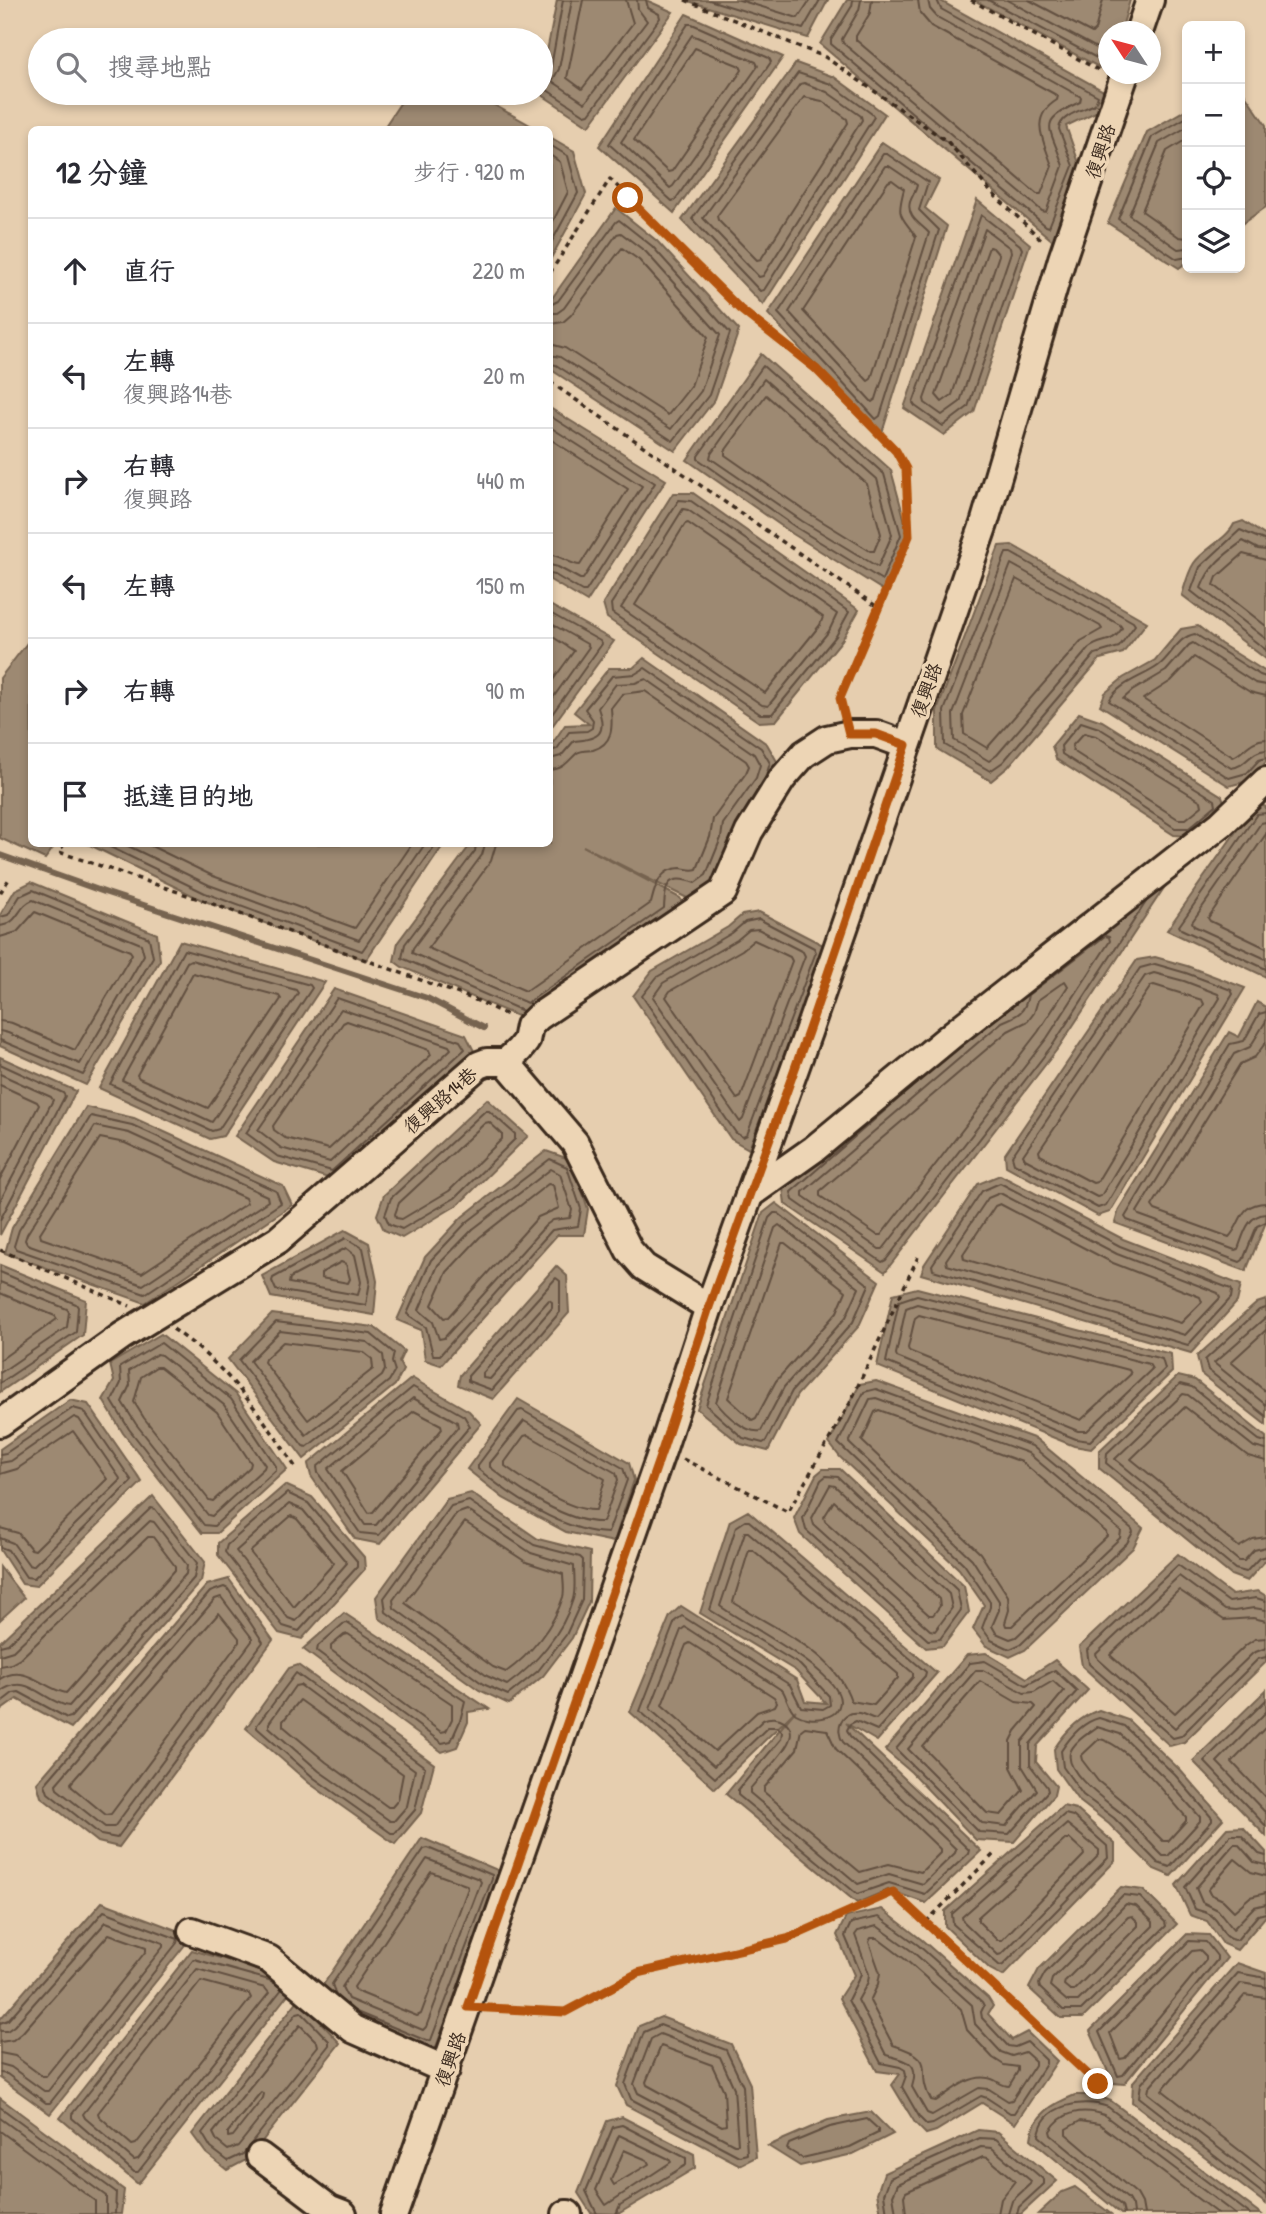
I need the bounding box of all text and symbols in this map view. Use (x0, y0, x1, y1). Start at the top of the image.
north arrow (1098, 21, 1161, 84)
map controls (1182, 21, 1245, 273)
button: + (1182, 21, 1245, 84)
search box (28, 28, 553, 105)
icon: search (52, 48, 90, 86)
text: 搜尋地點 (108, 49, 212, 84)
button: − (1182, 84, 1245, 147)
street label: 復興路 (1079, 120, 1121, 182)
button: locate (1182, 147, 1245, 210)
text: 12 分鐘 (56, 152, 148, 192)
text: 步行 · 920 m (413, 156, 525, 187)
route start (612, 182, 643, 213)
button: layers (1182, 210, 1245, 273)
icon: ahead (56, 252, 94, 290)
text: 直行 (123, 253, 175, 288)
text: 220 m (472, 255, 525, 286)
text: 左轉 (123, 343, 175, 378)
icon: left (56, 357, 94, 395)
text: 20 m (483, 360, 525, 391)
text: 復興路14巷 (123, 378, 232, 409)
text: 右轉 (123, 448, 175, 483)
icon: right (56, 462, 94, 500)
text: 440 m (477, 465, 525, 496)
text: 復興路 (123, 483, 192, 514)
icon: left (56, 567, 94, 605)
text: 左轉 (123, 568, 175, 603)
text: 150 m (476, 570, 525, 601)
street label: 復興路 (904, 659, 948, 721)
icon: right (56, 672, 94, 710)
text: 右轉 (123, 673, 175, 708)
text: 90 m (485, 675, 525, 706)
icon: arrive (56, 777, 94, 815)
text: 抵達目的地 (123, 778, 253, 813)
street label: 復興路14巷 (397, 1061, 483, 1139)
street label: 復興路 (428, 2028, 472, 2090)
route end (1082, 2068, 1113, 2099)

